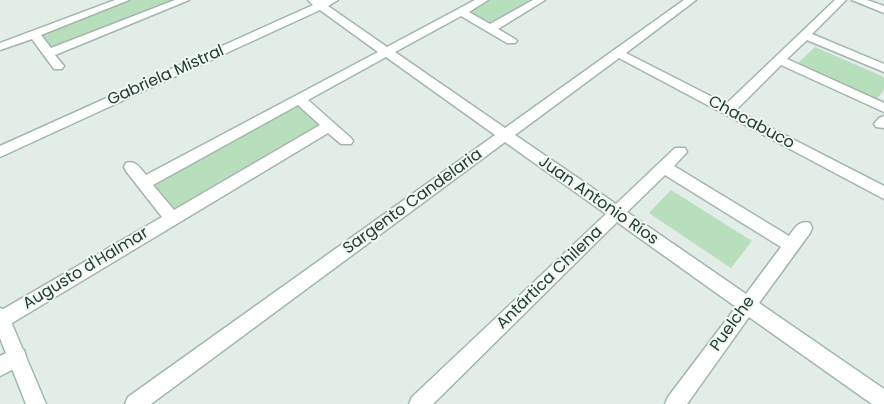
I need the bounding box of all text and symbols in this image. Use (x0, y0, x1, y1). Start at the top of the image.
street label: Gabriela Mistral (105, 42, 227, 110)
street label: Chacabuco (705, 92, 797, 154)
street label: Sargento Candelaria (340, 145, 486, 259)
street label: Juan Antonio Ríos (534, 152, 662, 250)
street label: Antártica Chilena (493, 223, 607, 333)
street label: Augusto d'Halmar (20, 224, 152, 314)
street label: Puelche (707, 293, 759, 355)

